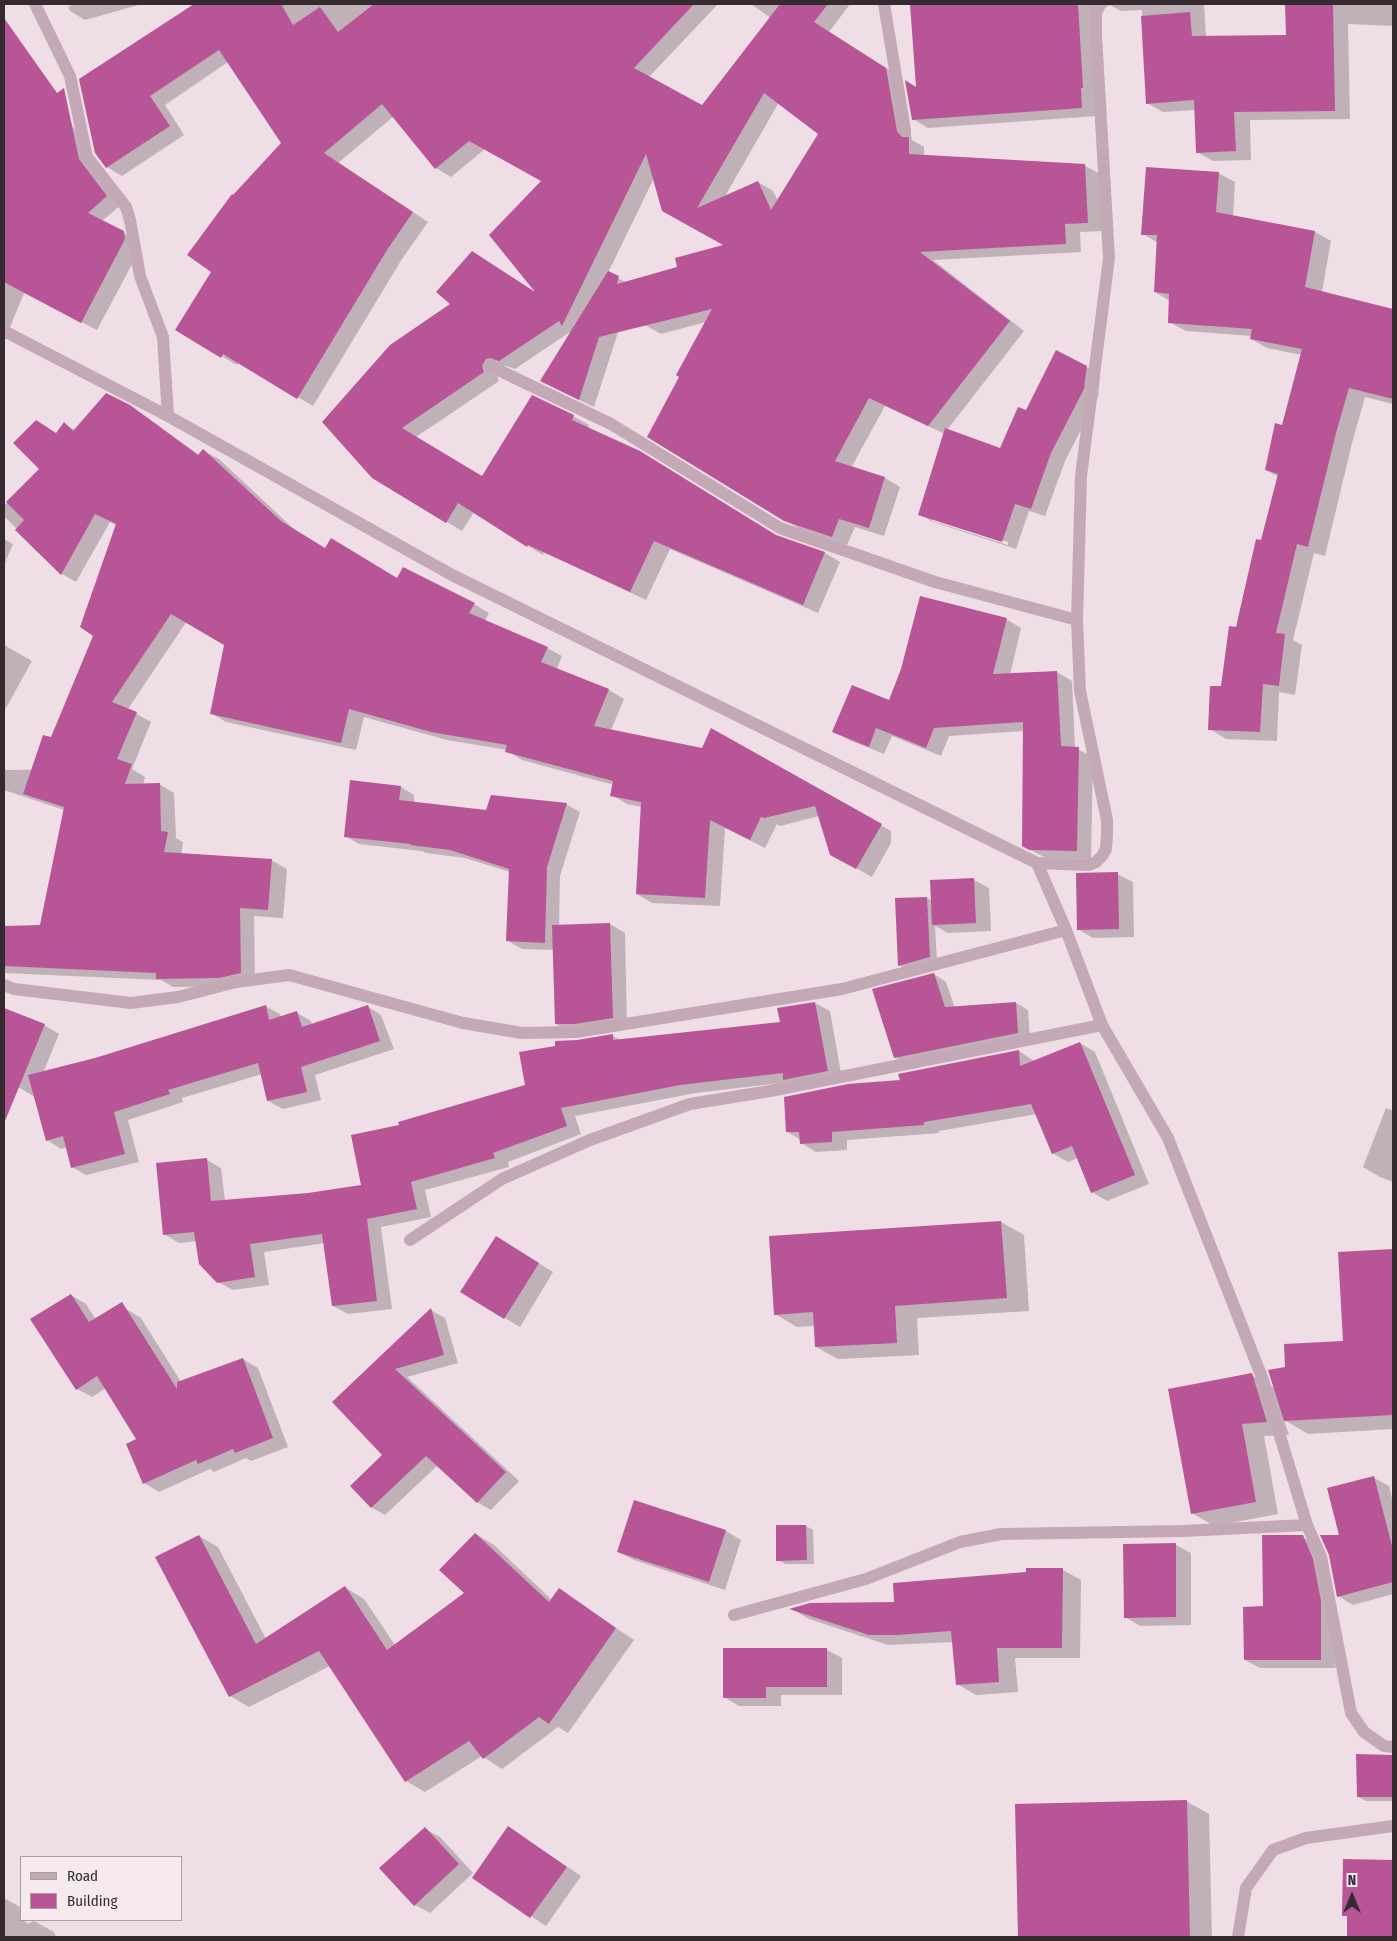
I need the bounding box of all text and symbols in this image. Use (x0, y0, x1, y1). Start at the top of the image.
legend (20, 1856, 182, 1921)
text: Road (67, 1867, 98, 1885)
north arrow (1327, 1871, 1377, 1921)
text: N (1348, 1872, 1356, 1889)
text: Building (67, 1892, 118, 1910)

